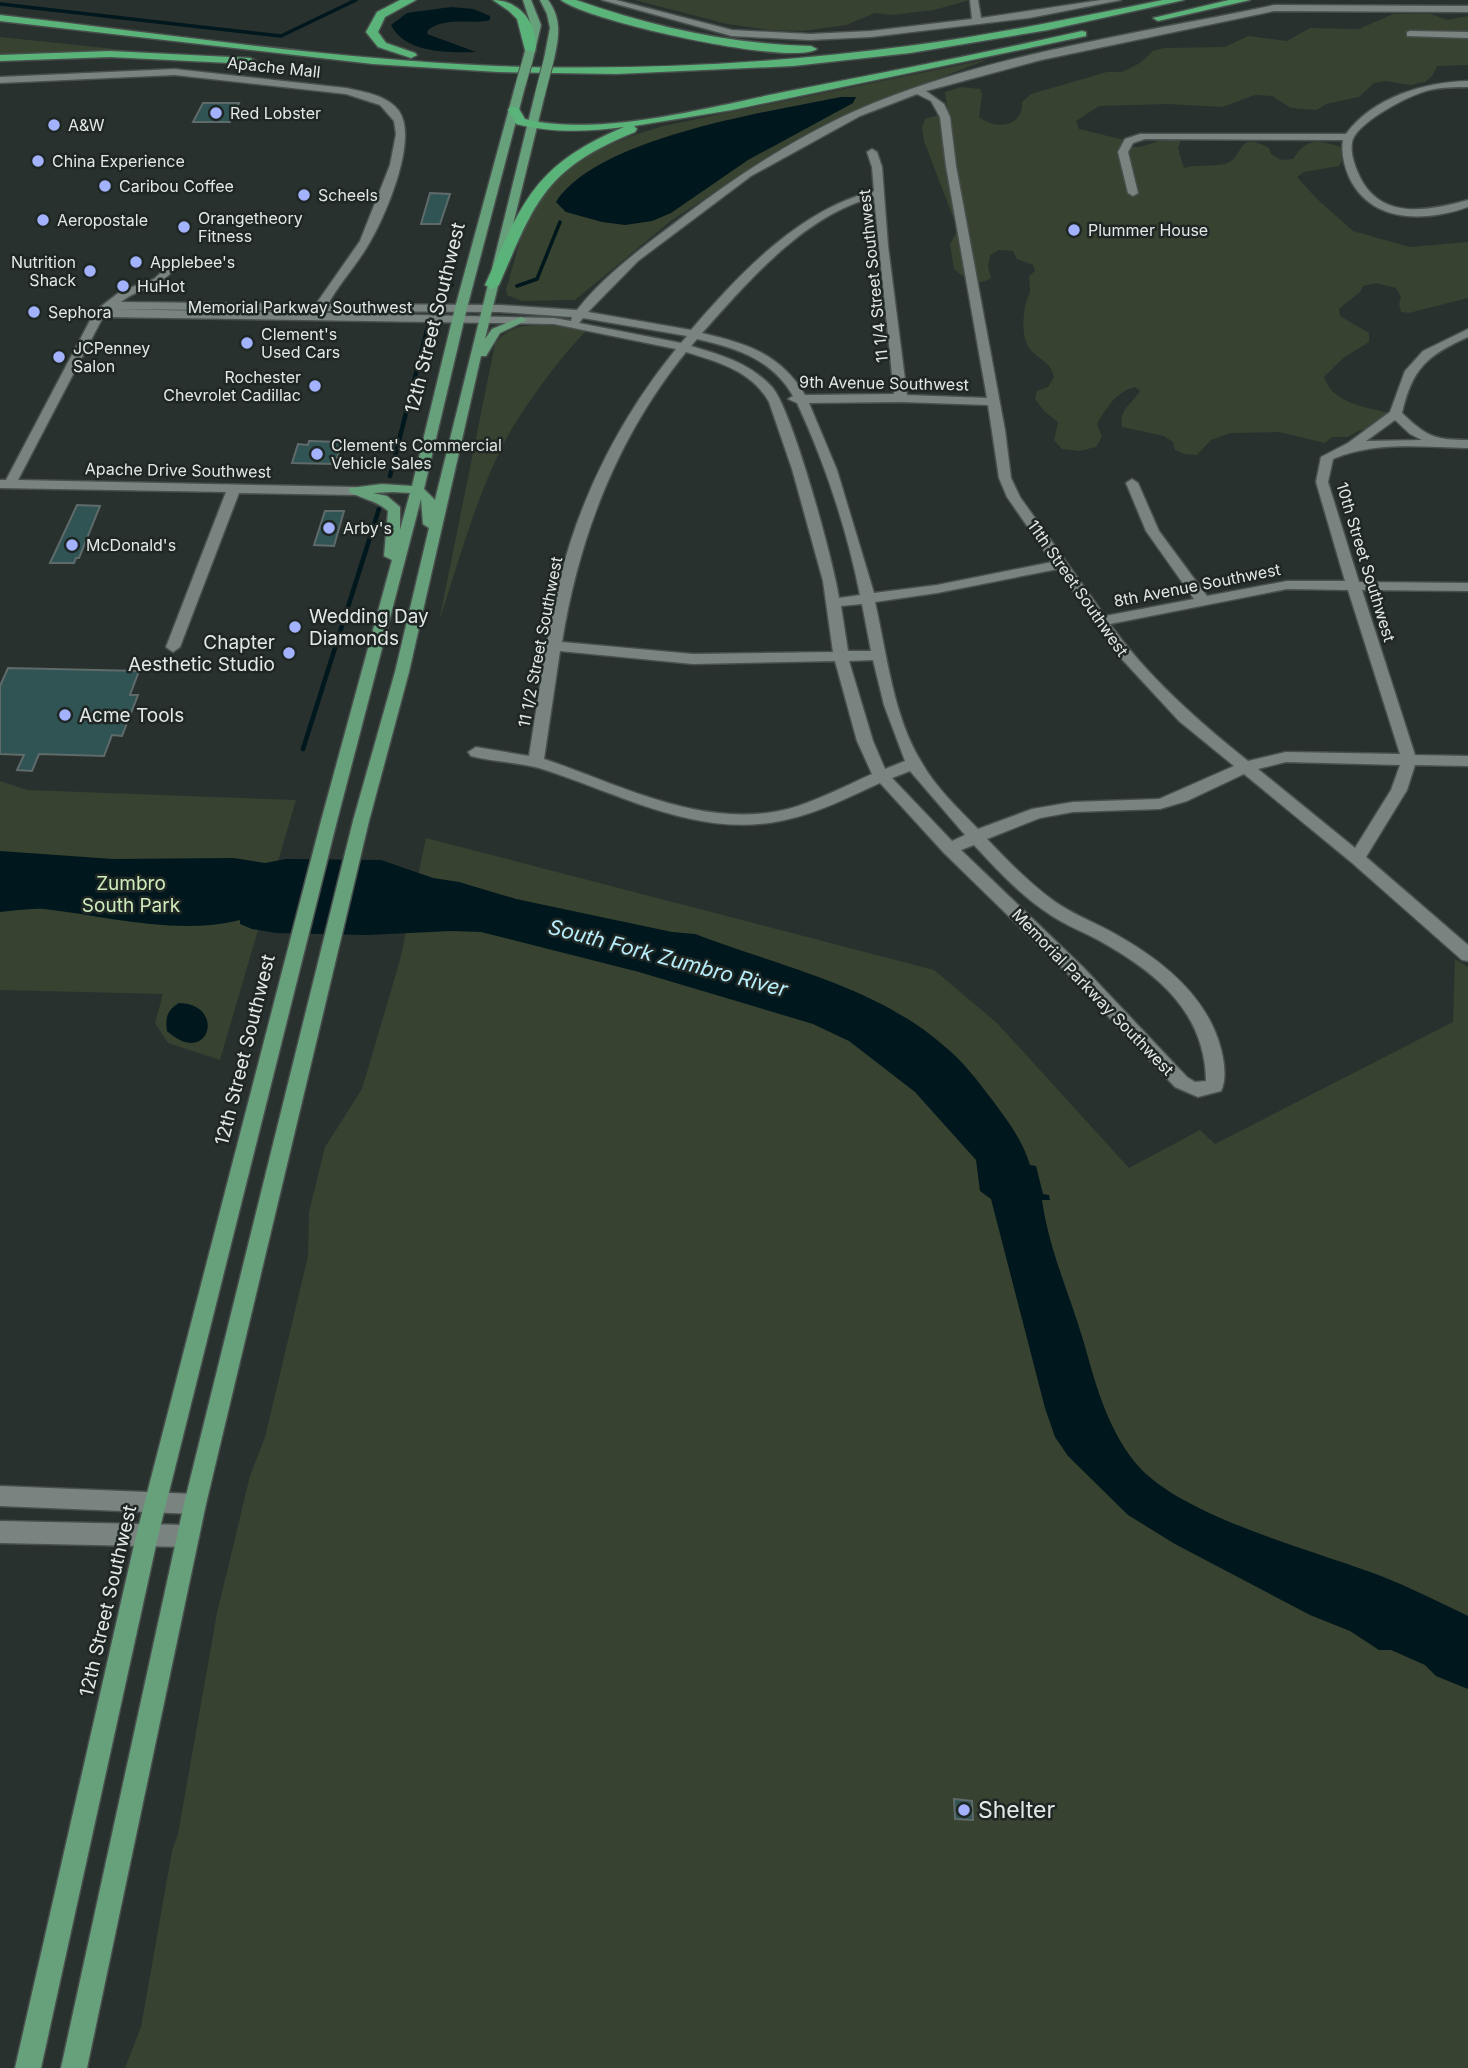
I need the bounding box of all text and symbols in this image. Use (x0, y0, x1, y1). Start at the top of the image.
street label: Apache Mall (226, 52, 322, 82)
place label: Red Lobster (230, 103, 321, 123)
marker: Red Lobster (208, 105, 224, 121)
place label: A&W (68, 115, 105, 135)
marker: A&W (46, 117, 62, 133)
place label: China Experience (52, 151, 185, 171)
marker: China Experience (30, 153, 46, 169)
place label: Caribou Coffee (119, 176, 234, 196)
marker: Caribou Coffee (97, 178, 113, 194)
place label: Scheels (318, 185, 378, 205)
marker: Scheels (296, 187, 312, 203)
street label: 11 1/4 Street Southwest (854, 188, 892, 364)
place label: Orangetheory Fitness (198, 208, 303, 246)
place label: Aeropostale (57, 210, 148, 230)
marker: Aeropostale (35, 212, 51, 228)
marker: Orangetheory Fitness (176, 219, 192, 235)
street label: 12th Street Southwest (400, 220, 470, 416)
place label: Plummer House (1088, 220, 1208, 240)
marker: Plummer House (1066, 222, 1082, 238)
place label: Nutrition Shack (11, 252, 76, 290)
place label: Applebee's (150, 252, 235, 272)
marker: Applebee's (128, 254, 144, 270)
marker: Nutrition Shack (82, 263, 98, 279)
place label: HuHot (137, 276, 185, 296)
marker: HuHot (115, 278, 131, 294)
street label: Memorial Parkway Southwest (188, 297, 412, 317)
place label: Sephora (48, 302, 111, 322)
marker: Sephora (26, 304, 42, 320)
place label: Clement's Used Cars (261, 324, 340, 362)
marker: Clement's Used Cars (239, 335, 255, 351)
place label: JCPenney Salon (73, 338, 150, 376)
marker: JCPenney Salon (51, 349, 67, 365)
place label: Rochester Chevrolet Cadillac (163, 367, 301, 405)
street label: 9th Avenue Southwest (799, 372, 969, 394)
marker: Rochester Chevrolet Cadillac (307, 378, 323, 394)
place label: Clement's Commercial Vehicle Sales (331, 435, 502, 473)
marker: Clement's Commercial Vehicle Sales (309, 446, 325, 462)
street label: Apache Drive Southwest (85, 458, 271, 482)
street label: 10th Street Southwest (1332, 480, 1400, 644)
street label: 11th Street Southwest (1023, 516, 1133, 660)
place label: Arby's (343, 518, 392, 538)
marker: Arby's (321, 520, 337, 536)
place label: McDonald's (86, 535, 176, 555)
marker: McDonald's (64, 537, 80, 553)
street label: 11 1/2 Street Southwest (514, 555, 566, 729)
street label: 8th Avenue Southwest (1112, 559, 1282, 611)
place label: Wedding Day Diamonds (309, 605, 429, 650)
marker: Wedding Day Diamonds (287, 619, 303, 635)
place label: Chapter Aesthetic Studio (128, 631, 275, 676)
marker: Chapter Aesthetic Studio (281, 645, 297, 661)
place label: Acme Tools (79, 704, 184, 727)
marker: Acme Tools (57, 707, 73, 723)
park label: Zumbro South Park (82, 872, 181, 917)
street label: Memorial Parkway Southwest (1008, 904, 1178, 1080)
water label: South Fork Zumbro River (546, 914, 791, 1002)
street label: 12th Street Southwest (210, 952, 280, 1148)
street label: 12th Street Southwest (75, 1503, 141, 1699)
place label: Shelter (978, 1796, 1055, 1824)
marker: Shelter (956, 1802, 972, 1818)

